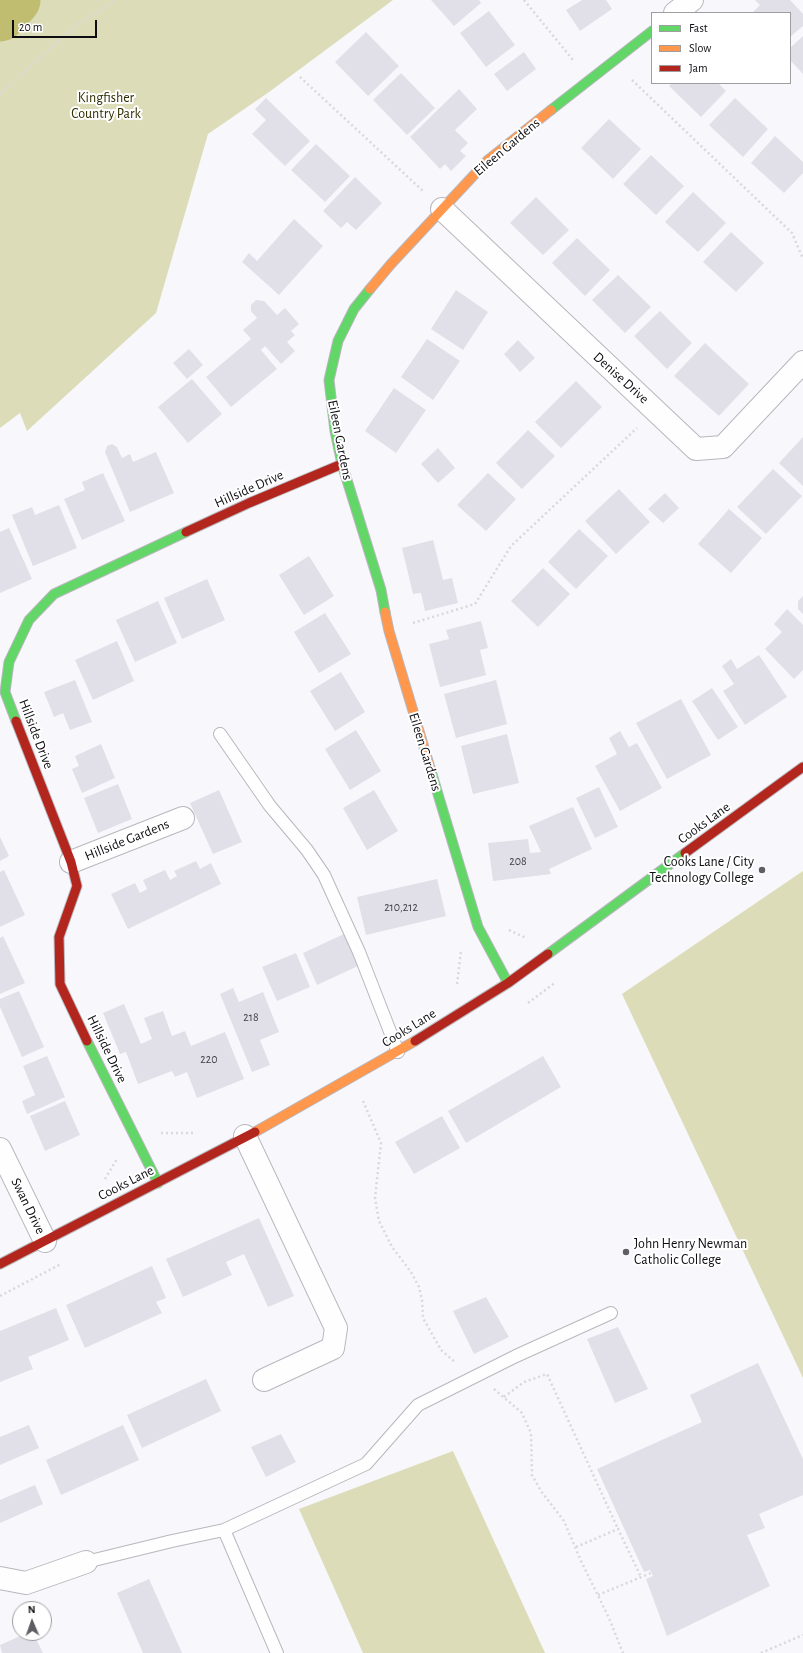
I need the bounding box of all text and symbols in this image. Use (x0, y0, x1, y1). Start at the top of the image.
scale bar (14, 12, 99, 38)
legend (651, 12, 791, 84)
text: 20 m (19, 21, 42, 33)
text: Fast (689, 22, 708, 34)
text: Slow (689, 42, 711, 54)
text: Jam (689, 62, 708, 74)
park label: Kingfisher Country Park (71, 90, 141, 122)
street label: Eileen Gardens (470, 114, 544, 180)
street label: Denise Drive (590, 349, 652, 407)
street label: Eileen Gardens (324, 399, 356, 481)
street label: Hillside Drive (212, 466, 286, 512)
street label: Hillside Drive (15, 697, 57, 771)
street label: Eileen Gardens (405, 711, 445, 793)
street label: Cooks Lane (675, 798, 733, 848)
street label: Hillside Gardens (82, 815, 172, 865)
house number: 208 (509, 854, 527, 868)
place label: Cooks Lane / City Technology College (649, 854, 754, 886)
marker: Cooks Lane / City Technology College (757, 865, 767, 875)
house number: 210,212 (384, 900, 418, 914)
street label: Cooks Lane (379, 1005, 439, 1051)
house number: 218 (243, 1010, 259, 1024)
street label: Hillside Drive (83, 1012, 131, 1086)
house number: 220 (200, 1052, 218, 1066)
street label: Cooks Lane (95, 1162, 157, 1204)
street label: Swan Drive (7, 1175, 49, 1237)
place label: John Henry Newman Catholic College (634, 1236, 747, 1268)
marker: John Henry Newman Catholic College (621, 1247, 631, 1257)
north arrow (12, 1601, 52, 1641)
text: N (28, 1604, 36, 1615)

